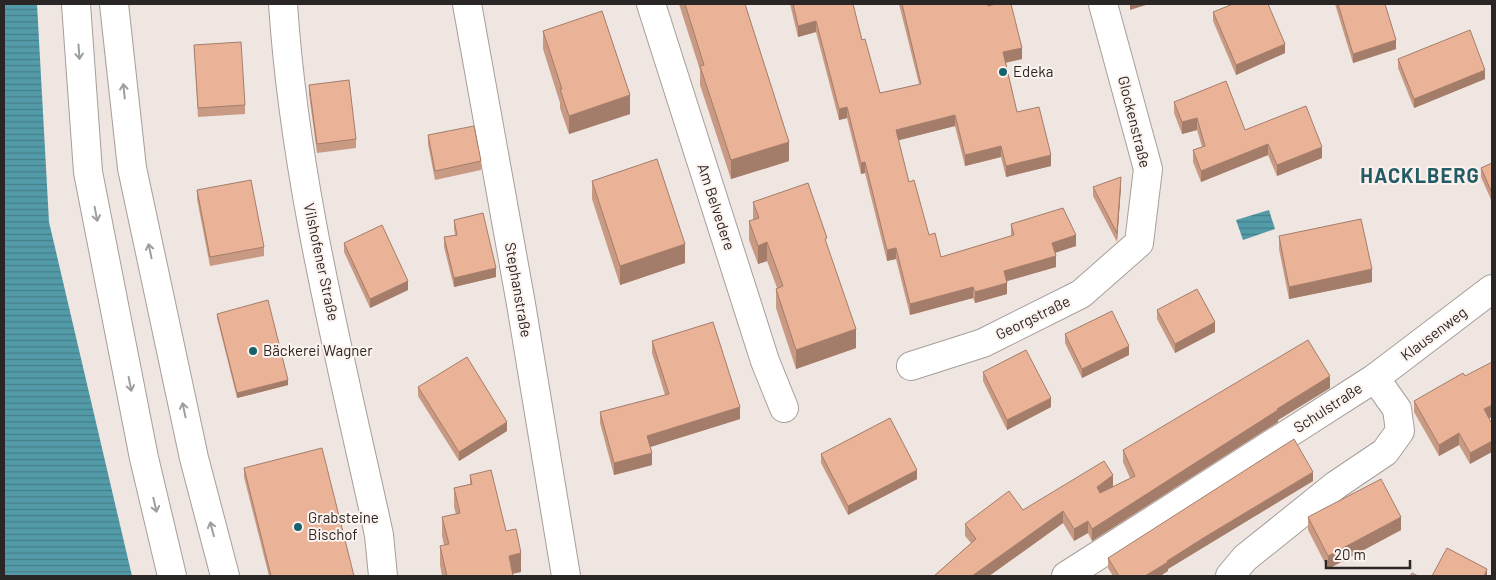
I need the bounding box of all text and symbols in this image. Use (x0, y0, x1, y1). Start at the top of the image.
one-way arrow (74, 44, 84, 60)
place label: Edeka (1013, 62, 1053, 80)
marker: Edeka (997, 66, 1009, 78)
street label: Glockenstraße (1115, 74, 1155, 170)
one-way arrow (119, 83, 129, 99)
street label: Am Belvedere (695, 161, 739, 252)
district label: HACKLBERG (1360, 163, 1480, 187)
street label: Vilshofener Straße (301, 201, 343, 322)
one-way arrow (92, 205, 101, 221)
street label: Stephanstraße (502, 241, 536, 339)
one-way arrow (145, 243, 154, 259)
street label: Georgstraße (992, 291, 1073, 343)
street label: Klausenweg (1397, 303, 1470, 364)
place label: Bäckerei Wagner (263, 341, 373, 359)
marker: Bäckerei Wagner (247, 345, 259, 357)
one-way arrow (125, 376, 135, 392)
street label: Schulstraße (1290, 378, 1365, 436)
one-way arrow (178, 402, 188, 418)
one-way arrow (151, 497, 160, 513)
place label: Grabsteine Bischof (308, 508, 379, 543)
marker: Grabsteine Bischof (292, 521, 304, 533)
one-way arrow (207, 522, 217, 538)
scale bar (1326, 538, 1410, 570)
text: 20 m (1334, 545, 1366, 563)

